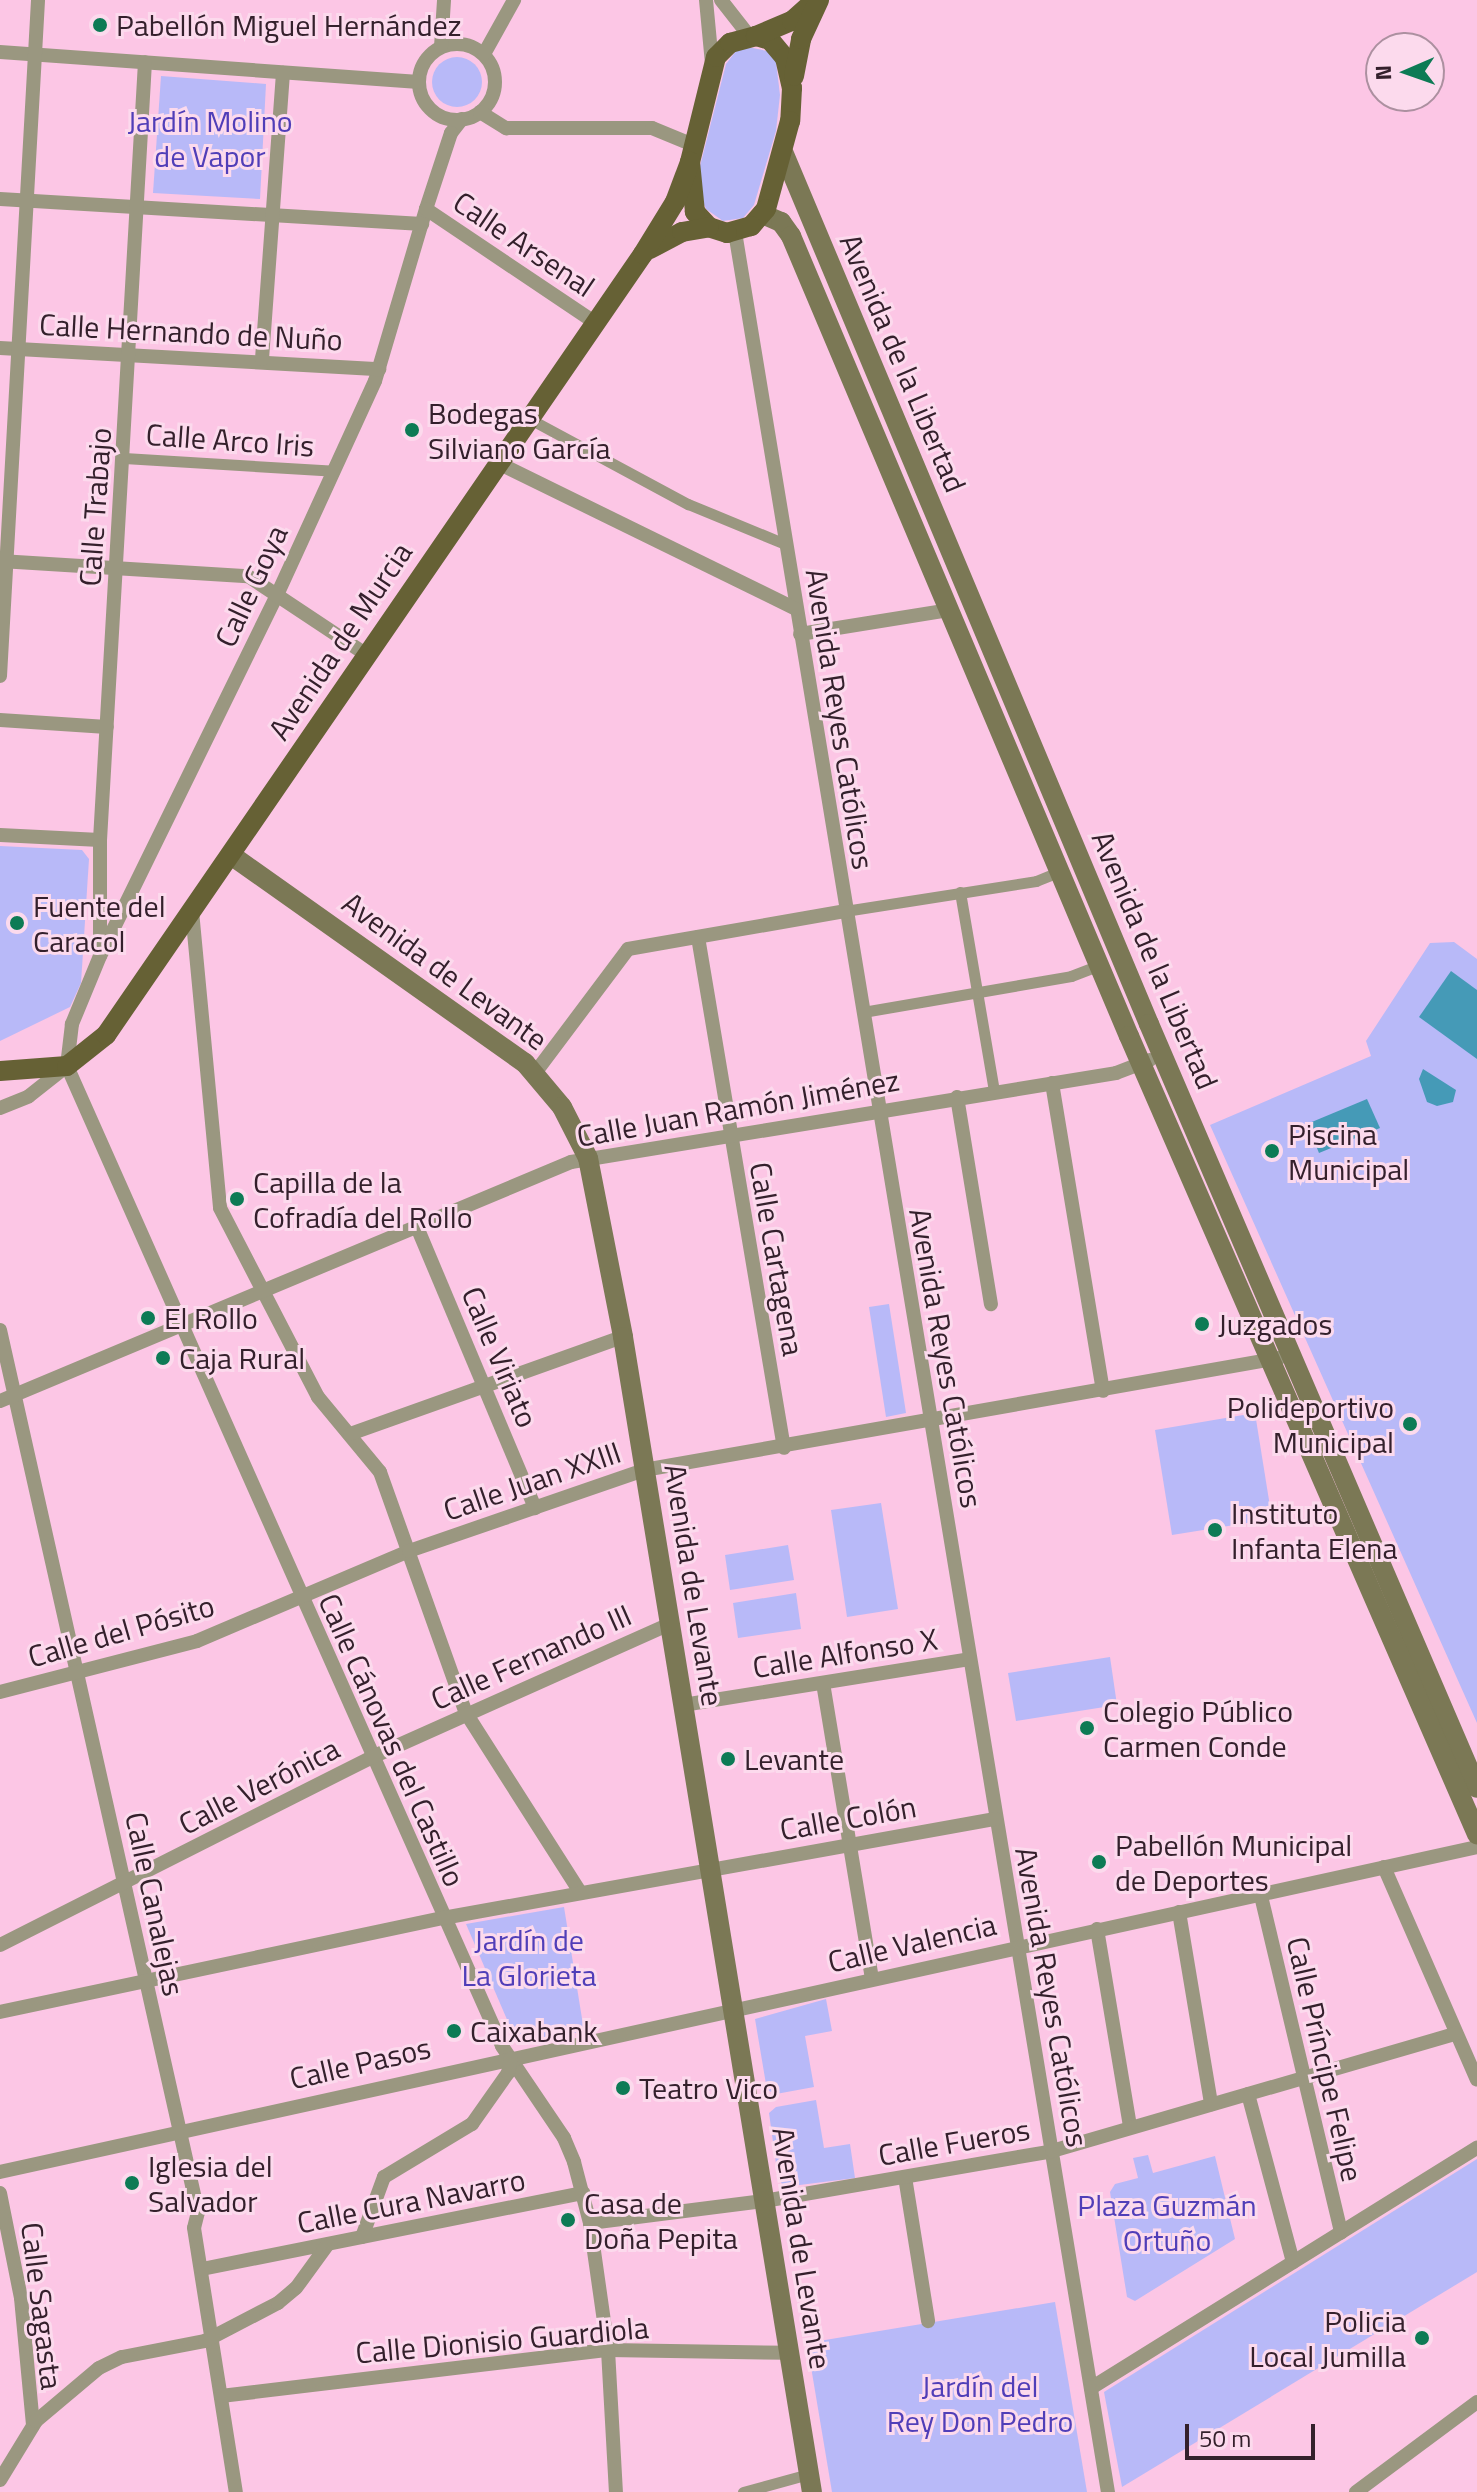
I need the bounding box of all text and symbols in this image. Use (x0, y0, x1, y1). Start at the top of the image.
place label: Pabellón Miguel Hernández (116, 7, 461, 43)
marker: Pabellón Miguel Hernández (91, 16, 109, 34)
north arrow (1365, 32, 1445, 112)
text: N (1366, 65, 1400, 81)
park label: Jardín Molino de Vapor (127, 103, 293, 174)
street label: Calle Arsenal (447, 184, 601, 304)
street label: Avenida de la Libertad (832, 229, 974, 497)
street label: Calle Hernando de Nuño (38, 306, 344, 358)
place label: Bodegas Silviano García (428, 395, 611, 466)
street label: Calle Arco Iris (145, 416, 315, 464)
marker: Bodegas Silviano García (403, 421, 421, 439)
street label: Calle Trabajo (72, 427, 118, 587)
street label: Calle Goya (207, 519, 295, 653)
street label: Avenida de Murcia (261, 535, 419, 747)
street label: Avenida Reyes Católicos (798, 566, 882, 872)
street label: Avenida de la Libertad (1084, 826, 1226, 1094)
street label: Avenida de Levante (336, 885, 554, 1057)
place label: Fuente del Caracol (33, 888, 166, 958)
marker: Fuente del Caracol (8, 914, 26, 932)
street label: Calle Juan Ramón Jiménez (574, 1062, 902, 1154)
place label: Piscina Municipal (1288, 1116, 1409, 1186)
marker: Piscina Municipal (1263, 1142, 1281, 1160)
street label: Calle Cartagena (742, 1159, 812, 1359)
place label: Capilla de la Cofradía del Rollo (253, 1164, 473, 1234)
marker: Capilla de la Cofradía del Rollo (228, 1190, 246, 1208)
street label: Avenida Reyes Católicos (902, 1205, 990, 1511)
street label: Calle Viriato (454, 1281, 546, 1433)
place label: El Rollo (164, 1300, 258, 1336)
place label: Juzgados (1218, 1306, 1332, 1342)
marker: El Rollo (139, 1309, 157, 1327)
marker: Juzgados (1193, 1315, 1211, 1333)
place label: Caja Rural (179, 1340, 305, 1376)
marker: Caja Rural (154, 1349, 172, 1367)
place label: Polideportivo Municipal (1227, 1389, 1394, 1460)
marker: Polideportivo Municipal (1401, 1415, 1419, 1433)
street label: Calle Juan XXIII (439, 1434, 625, 1528)
street label: Avenida de Levante (657, 1461, 731, 1709)
place label: Instituto Infanta Elena (1231, 1495, 1397, 1566)
marker: Instituto Infanta Elena (1206, 1521, 1224, 1539)
street label: Calle del Pósito (24, 1587, 218, 1675)
street label: Calle Cánovas del Castillo (311, 1588, 473, 1892)
street label: Calle Fernando III (425, 1597, 637, 1717)
street label: Calle Alfonso X (750, 1621, 940, 1685)
place label: Colegio Público Carmen Conde (1103, 1693, 1293, 1764)
marker: Colegio Público Carmen Conde (1078, 1719, 1096, 1737)
street label: Calle Verónica (173, 1730, 345, 1842)
place label: Levante (744, 1741, 844, 1777)
marker: Levante (719, 1750, 737, 1768)
street label: Calle Colón (777, 1788, 919, 1848)
street label: Calle Canalejas (118, 1809, 192, 1999)
place label: Pabellón Municipal de Deportes (1115, 1827, 1352, 1898)
street label: Avenida Reyes Católicos (1008, 1844, 1096, 2150)
marker: Pabellón Municipal de Deportes (1090, 1853, 1108, 1871)
street label: Calle Valencia (824, 1906, 1000, 1980)
park label: Jardín de La Glorieta (462, 1922, 596, 1992)
street label: Calle Príncipe Felipe (1279, 1933, 1371, 2185)
place label: Caixabank (470, 2013, 598, 2049)
marker: Caixabank (445, 2022, 463, 2040)
street label: Calle Pasos (286, 2029, 434, 2097)
place label: Teatro Vico (639, 2070, 778, 2106)
marker: Teatro Vico (614, 2079, 632, 2097)
street label: Calle Fueros (875, 2111, 1033, 2173)
street label: Avenida de Levante (765, 2124, 839, 2372)
place label: Iglesia del Salvador (148, 2148, 273, 2218)
street label: Calle Cura Navarro (294, 2161, 528, 2241)
marker: Iglesia del Salvador (123, 2174, 141, 2192)
place label: Casa de Doña Pepita (584, 2185, 738, 2256)
park label: Plaza Guzmán Ortuño (1077, 2187, 1257, 2258)
marker: Casa de Doña Pepita (559, 2211, 577, 2229)
street label: Calle Sagasta (14, 2220, 70, 2392)
place label: Policia Local Jumilla (1249, 2303, 1406, 2374)
street label: Calle Dionisio Guardiola (354, 2309, 650, 2371)
marker: Policia Local Jumilla (1413, 2329, 1431, 2347)
park label: Jardín del Rey Don Pedro (887, 2368, 1073, 2438)
scale bar (1189, 2408, 1319, 2458)
text: 50 m (1199, 2420, 1251, 2456)

